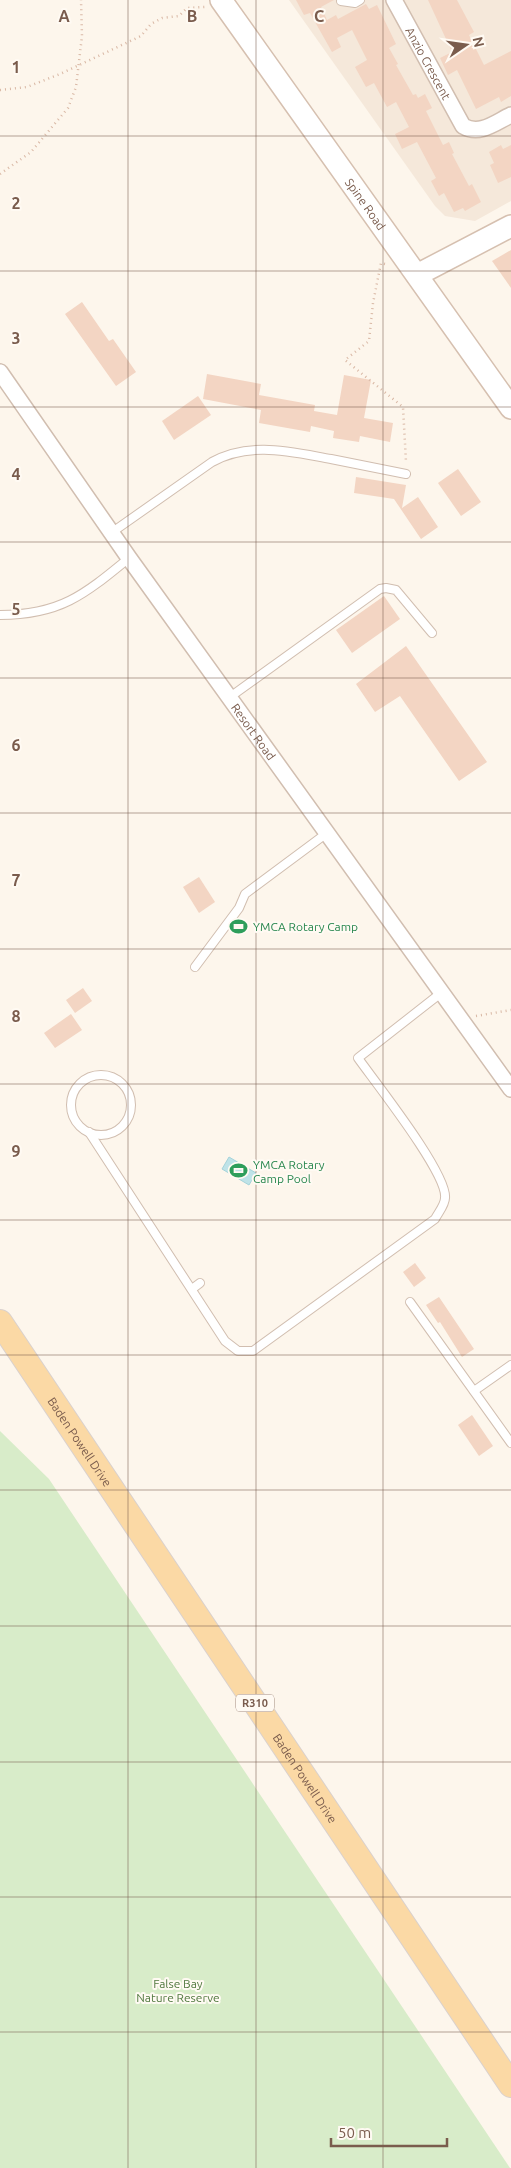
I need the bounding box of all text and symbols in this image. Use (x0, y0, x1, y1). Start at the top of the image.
text: A (58, 7, 70, 25)
text: B (187, 7, 197, 25)
text: C (314, 7, 324, 25)
north arrow (441, 20, 491, 70)
street label: Anzio Crescent (404, 25, 454, 102)
text: N (470, 35, 488, 49)
text: 1 (11, 58, 21, 76)
street label: Spine Road (343, 175, 389, 232)
text: 2 (11, 194, 21, 212)
text: 3 (11, 329, 21, 347)
text: 4 (11, 465, 21, 483)
text: 5 (11, 600, 21, 618)
street label: Resort Road (229, 701, 278, 762)
text: 6 (11, 736, 21, 754)
text: 7 (11, 871, 21, 889)
sports icon: YMCA Rotary Camp (229, 916, 249, 936)
place label: YMCA Rotary Camp (253, 920, 358, 933)
text: 8 (11, 1007, 21, 1025)
text: 9 (11, 1142, 21, 1160)
place label: YMCA Rotary Camp Pool (253, 1158, 325, 1185)
sports icon: YMCA Rotary Camp Pool (229, 1161, 249, 1181)
street label: Baden Powell Drive (46, 1395, 115, 1489)
road number: R310 (236, 1695, 274, 1712)
street label: Baden Powell Drive (271, 1731, 340, 1825)
park label: False Bay Nature Reserve (136, 1977, 220, 2004)
scale bar (331, 2116, 447, 2148)
text: 50 m (338, 2124, 371, 2141)

